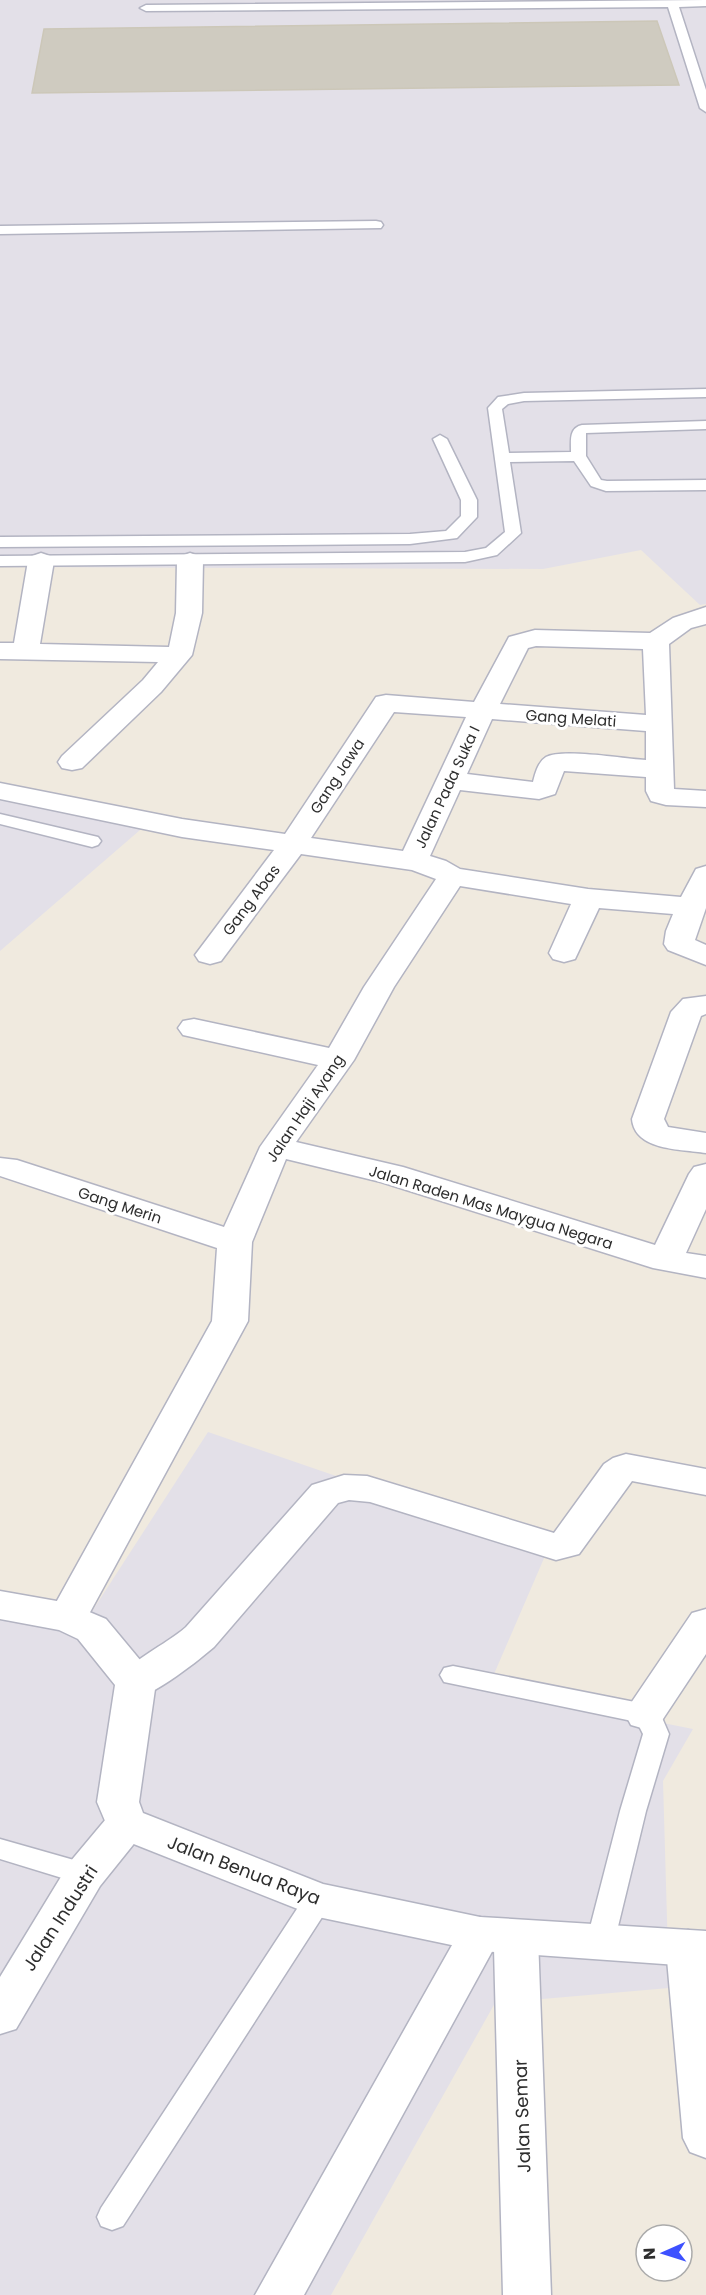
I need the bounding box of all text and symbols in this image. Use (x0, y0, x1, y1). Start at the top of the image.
street label: Gang Melati (525, 704, 617, 732)
street label: Jalan Pada Suka I (409, 722, 485, 852)
street label: Gang Jawa (305, 734, 369, 818)
street label: Gang Abas (217, 860, 285, 940)
street label: Jalan Haji Ayang (261, 1050, 349, 1166)
street label: Jalan Raden Mas Maygua Negara (366, 1160, 616, 1254)
street label: Gang Merin (76, 1182, 164, 1228)
street label: Jalan Benua Raya (164, 1829, 324, 1911)
street label: Jalan Industri (16, 1860, 104, 1976)
street label: Jalan Semar (508, 2058, 536, 2173)
north arrow (634, 2223, 694, 2283)
text: N (638, 2247, 661, 2260)

